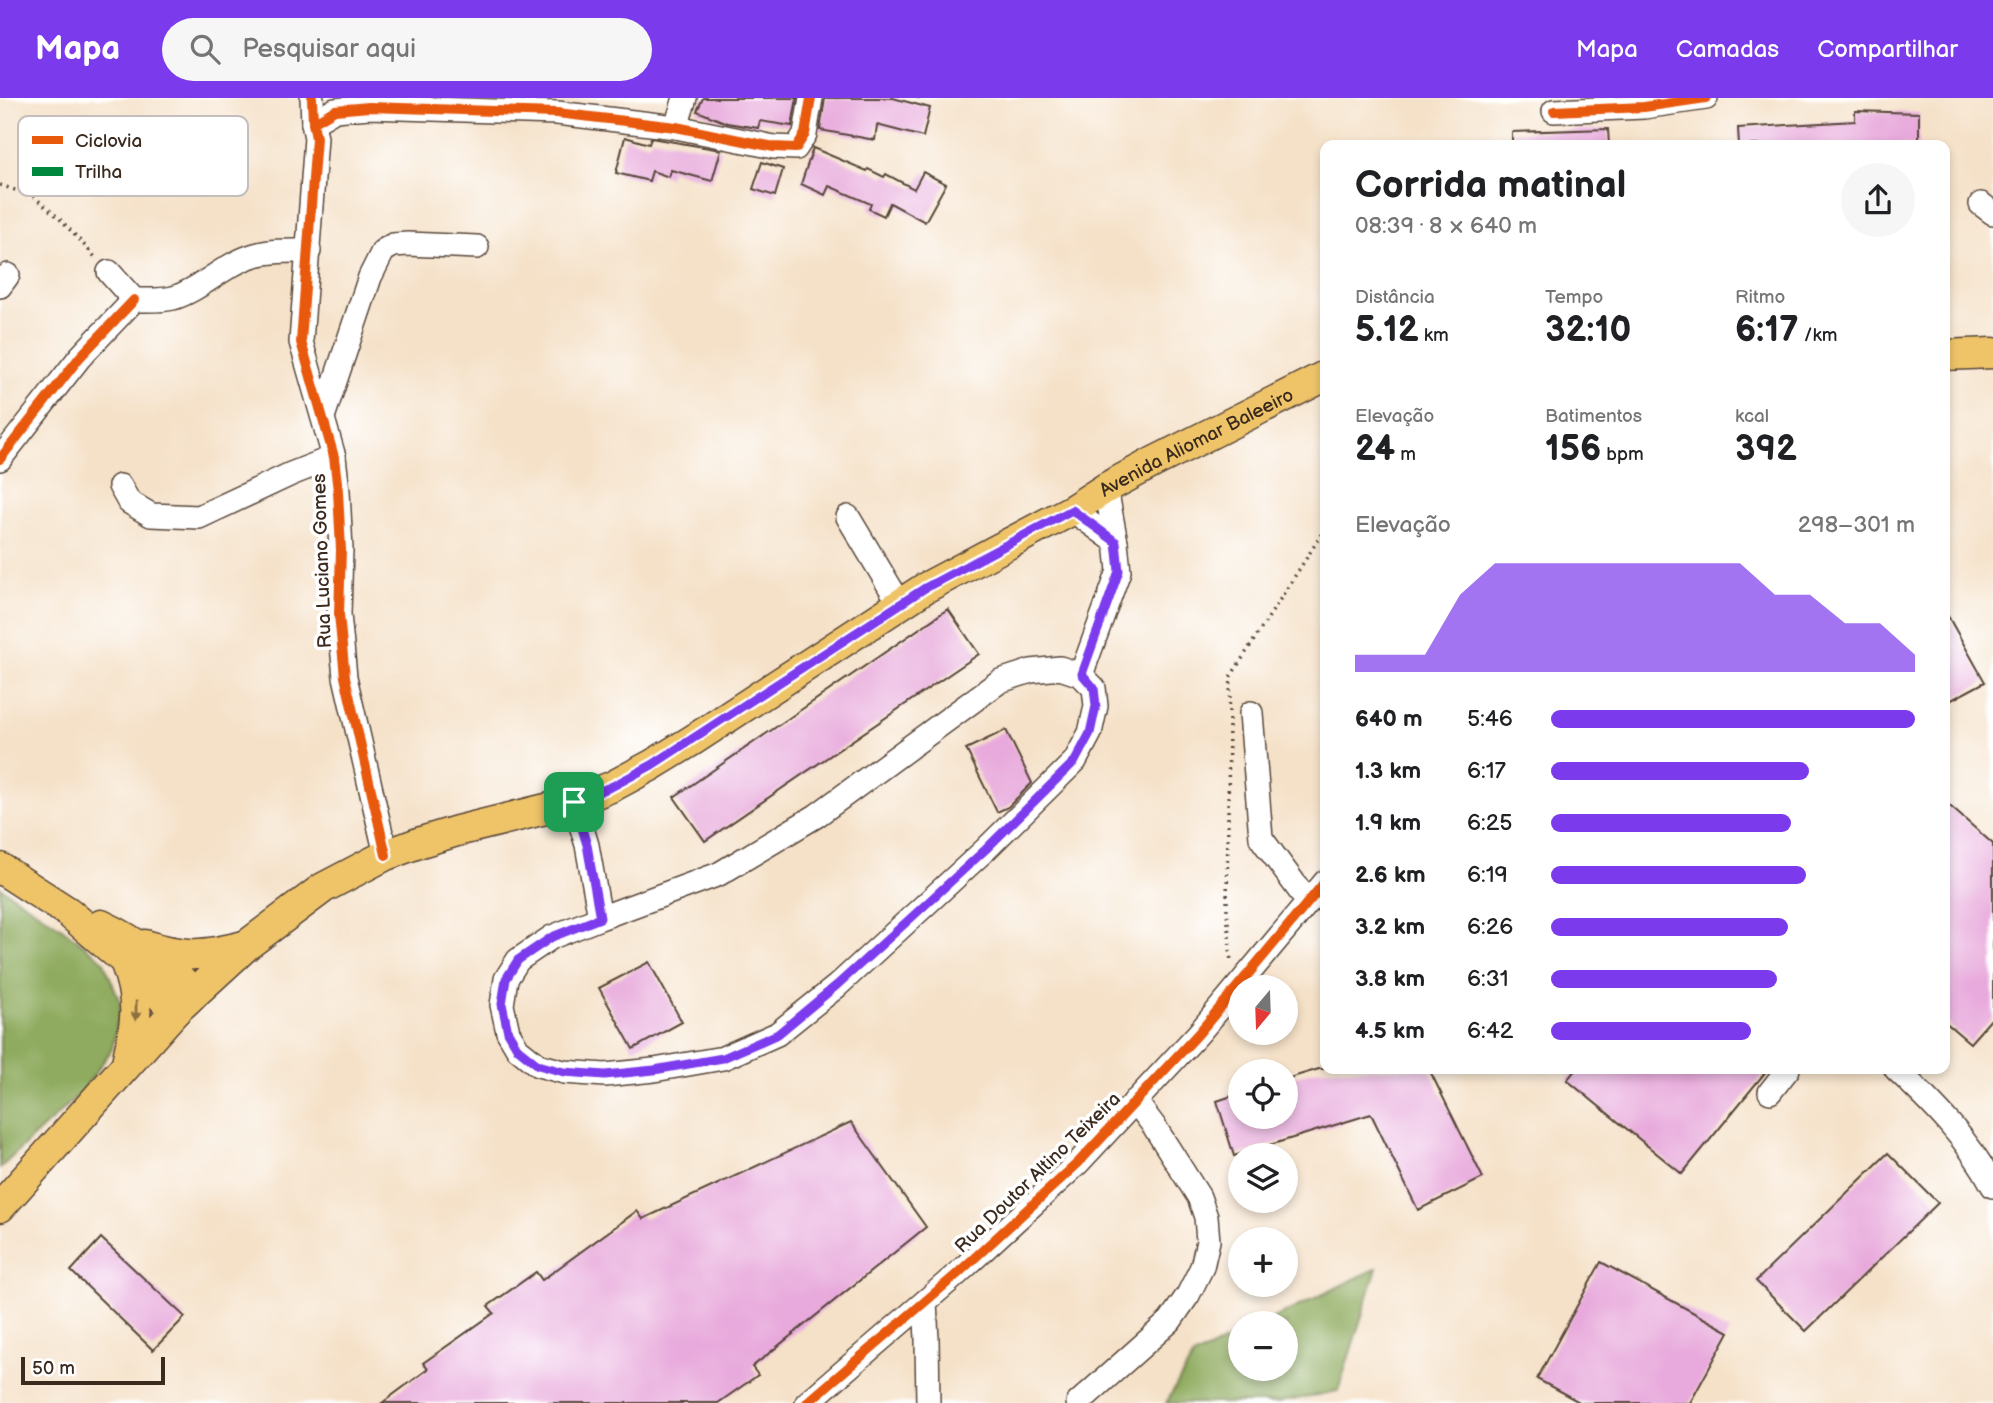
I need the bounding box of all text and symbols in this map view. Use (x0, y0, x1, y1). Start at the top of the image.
search box (162, 18, 652, 81)
text: Mapa (35, 29, 120, 69)
icon: search (186, 30, 224, 68)
text: Pesquisar aqui (242, 34, 416, 65)
text: Mapa (1576, 35, 1638, 64)
text: Camadas (1676, 35, 1779, 64)
text: Compartilhar (1817, 35, 1958, 64)
legend (18, 116, 248, 196)
text: Ciclovia (75, 130, 142, 153)
text: Trilha (75, 161, 122, 184)
text: Corrida matinal (1355, 163, 1626, 208)
button: share (1841, 163, 1915, 237)
text: 08:39 · 8 × 640 m (1355, 212, 1537, 240)
text: Distância (1355, 286, 1435, 309)
text: Tempo (1545, 286, 1603, 309)
text: Ritmo (1735, 286, 1785, 309)
text: 5.12 (1355, 309, 1419, 352)
text: 32:10 (1545, 309, 1631, 352)
text: 6:17 (1735, 309, 1799, 352)
text: km (1419, 324, 1449, 347)
text: /km (1799, 324, 1837, 347)
street label: Avenida Aliomar Baleeiro (1095, 384, 1298, 502)
text: Elevação (1355, 405, 1434, 428)
text: Batimentos (1545, 405, 1642, 428)
text: kcal (1735, 405, 1769, 428)
text: 24 (1355, 428, 1395, 471)
text: 156 (1545, 428, 1601, 471)
text: 392 (1735, 428, 1797, 471)
text: m (1395, 443, 1416, 466)
text: bpm (1601, 443, 1644, 466)
street label: Rua Luciano Gomes (308, 473, 337, 649)
text: Elevação (1355, 511, 1451, 539)
text: 298–301 m (1798, 511, 1915, 539)
text: 640 m (1355, 705, 1423, 733)
text: 5:46 (1467, 705, 1513, 733)
text: 1.3 km (1355, 757, 1421, 785)
text: 6:17 (1467, 757, 1506, 785)
pin (544, 772, 604, 832)
icon: arrive (555, 783, 593, 821)
text: 1.9 km (1355, 809, 1421, 837)
text: 6:25 (1467, 809, 1512, 837)
text: 2.6 km (1355, 861, 1426, 889)
text: 6:19 (1467, 861, 1508, 889)
text: 3.2 km (1355, 913, 1425, 941)
text: 6:26 (1467, 913, 1513, 941)
text: 3.8 km (1355, 965, 1425, 993)
text: 6:31 (1467, 965, 1509, 993)
north arrow (1228, 975, 1298, 1045)
map controls (1228, 975, 1298, 1381)
one-way arrow (130, 1000, 141, 1022)
text: 4.5 km (1355, 1017, 1425, 1045)
text: 6:42 (1467, 1017, 1513, 1045)
button: locate (1228, 1059, 1298, 1129)
street label: Rua Doutor Altino Teixeira (950, 1088, 1126, 1258)
button: layers (1228, 1143, 1298, 1213)
button: + (1228, 1227, 1298, 1297)
button: − (1228, 1311, 1298, 1381)
scale bar (21, 1354, 164, 1386)
text: 50 m (32, 1357, 75, 1380)

